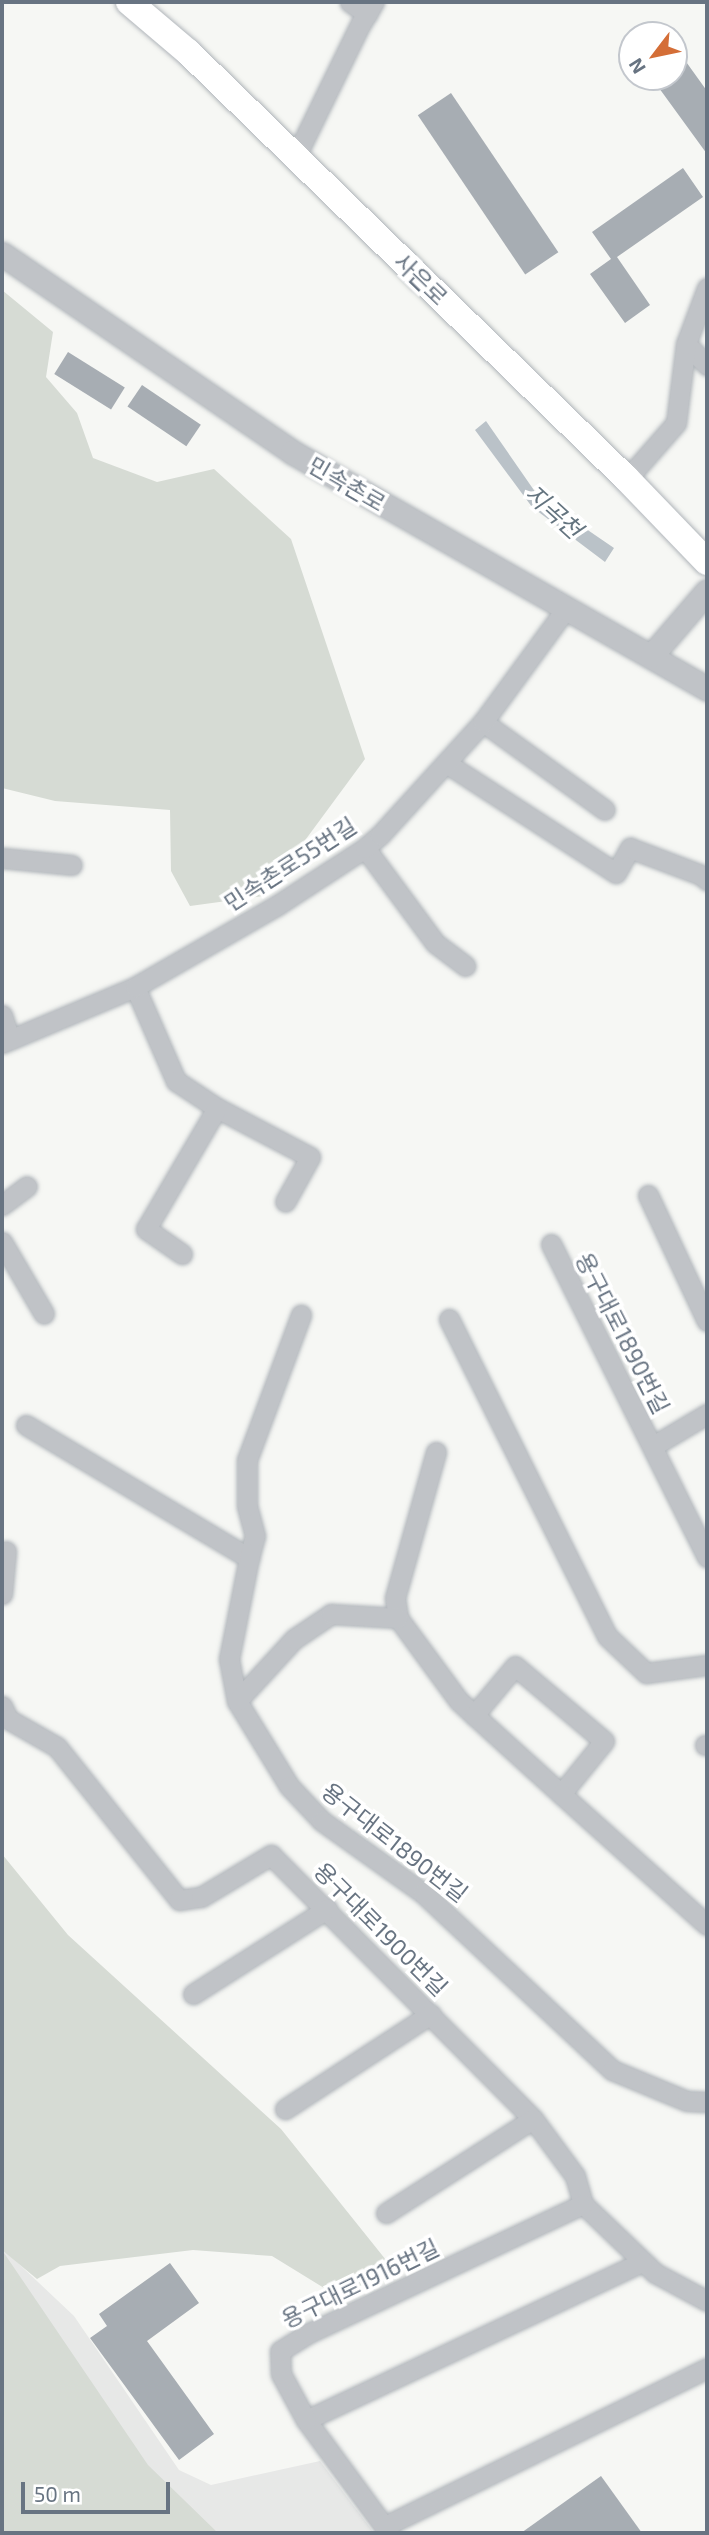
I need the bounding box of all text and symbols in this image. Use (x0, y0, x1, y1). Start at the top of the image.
north arrow (618, 21, 688, 91)
text: N (623, 54, 650, 78)
street label: 사은로 (389, 247, 453, 311)
street label: 민속촌로 (303, 451, 391, 517)
water label: 지곡천 (520, 478, 588, 544)
street label: 민속촌로55번길 (219, 811, 361, 917)
street label: 용구대로1890번길 (571, 1248, 675, 1418)
street label: 용구대로1890번길 (317, 1777, 473, 1907)
street label: 용구대로1900번길 (309, 1857, 453, 2001)
street label: 용구대로1916번길 (277, 2233, 443, 2333)
scale bar (24, 2468, 173, 2512)
text: 50 m (34, 2481, 81, 2506)

